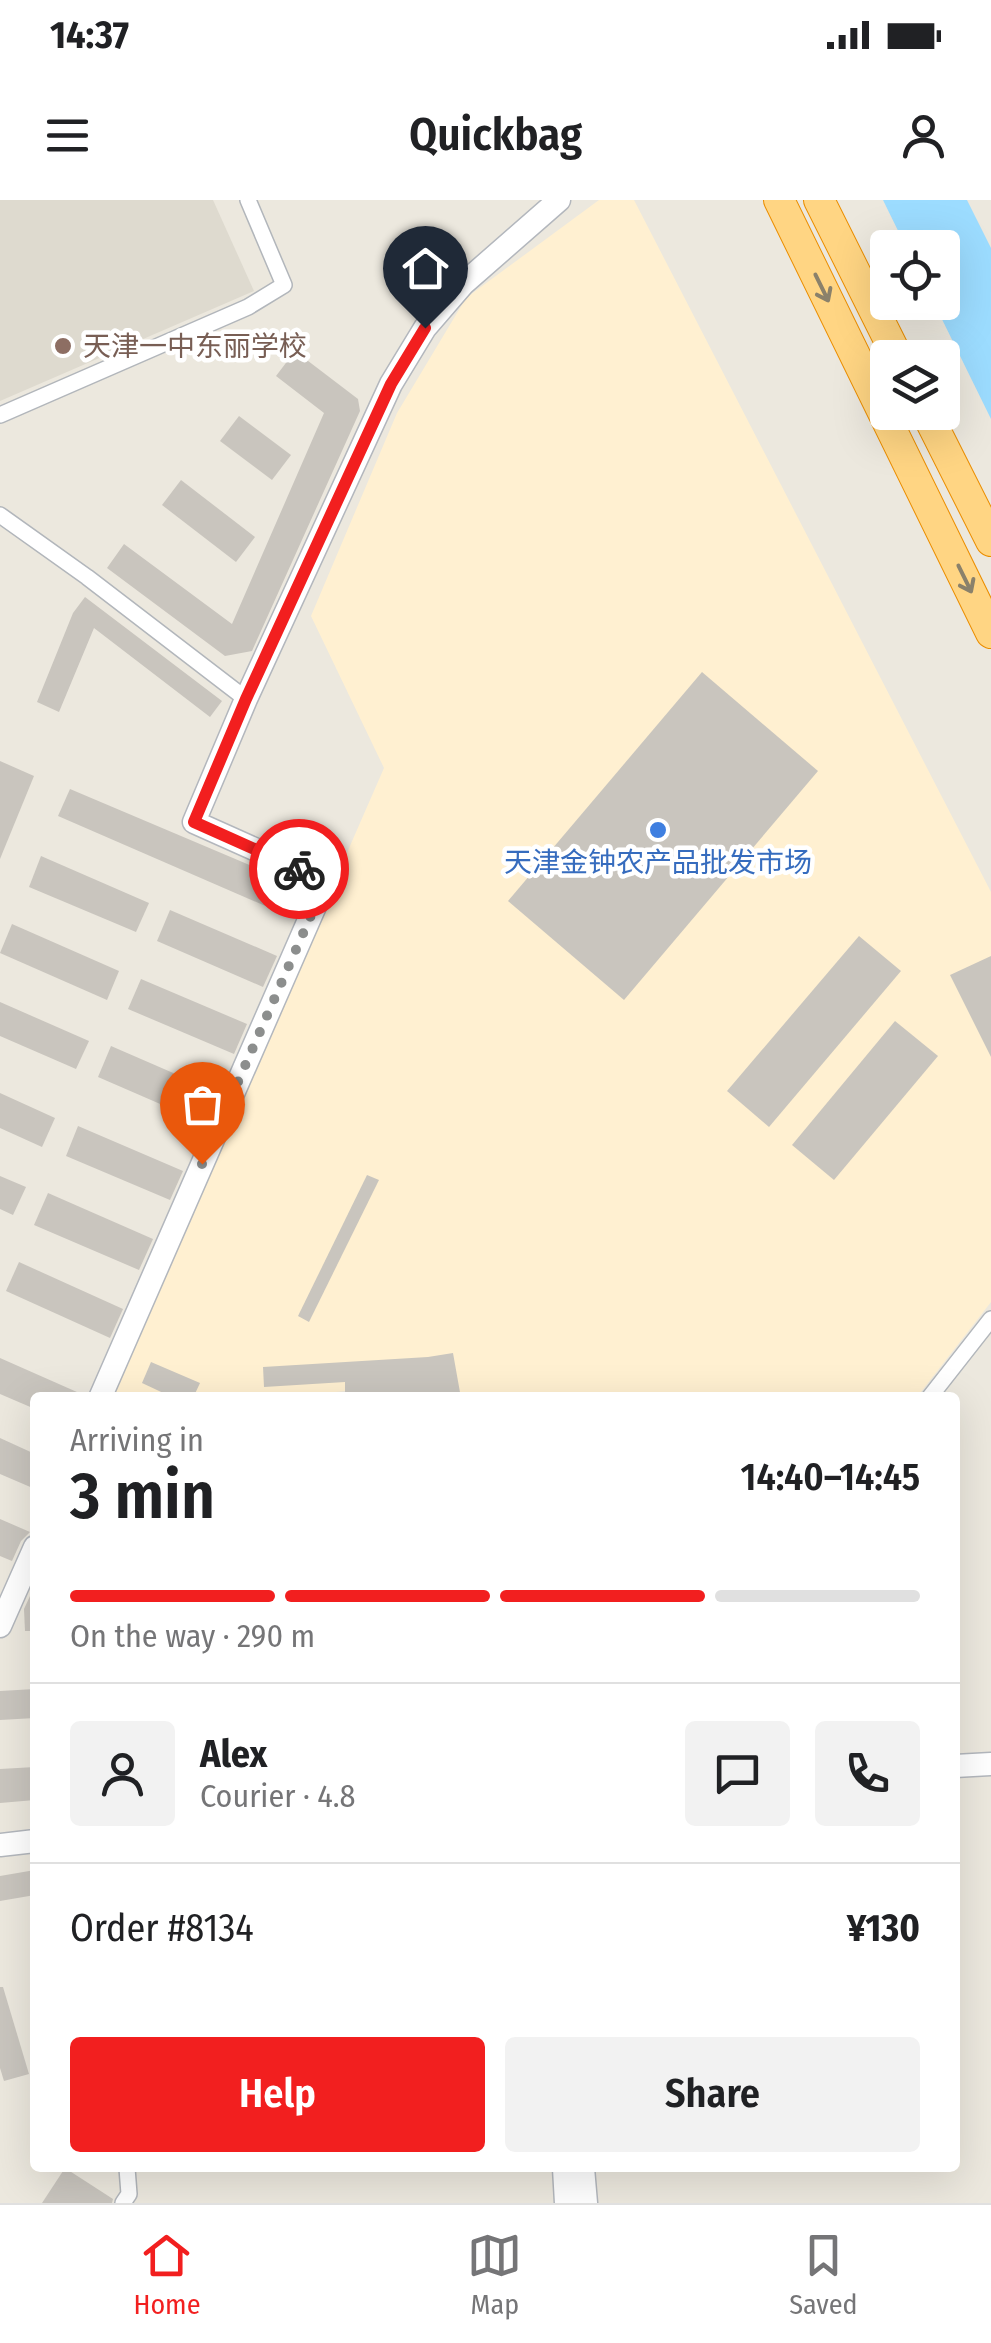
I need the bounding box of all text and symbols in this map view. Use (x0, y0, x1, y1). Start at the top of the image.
text: 14:37 (50, 12, 129, 58)
icon: menu (40, 108, 95, 163)
text: Quickbag (409, 108, 582, 162)
icon: person (896, 108, 951, 163)
pin (383, 226, 468, 329)
map controls (870, 230, 960, 430)
button: locate (870, 230, 960, 320)
icon: home (398, 241, 453, 296)
one-way arrow (813, 272, 832, 302)
place label: 天津一中东丽学校 (83, 330, 307, 363)
marker: 天津一中东丽学校 (52, 335, 74, 357)
button: layers (870, 340, 960, 430)
one-way arrow (956, 564, 975, 594)
courier (249, 819, 349, 919)
marker: 天津金钟农产品批发市场 (647, 819, 669, 841)
icon: bike (272, 842, 327, 897)
place label: 天津金钟农产品批发市场 (504, 846, 812, 879)
pin (160, 1062, 245, 1165)
icon: bag (175, 1077, 230, 1132)
text: Arriving in (70, 1421, 204, 1459)
text: 14:40–14:45 (741, 1454, 920, 1500)
text: 3 min (70, 1457, 215, 1535)
text: On the way · 290 m (70, 1617, 315, 1655)
button: person (70, 1721, 175, 1826)
button: chat (685, 1721, 790, 1826)
button: phone (815, 1721, 920, 1826)
text: Alex (200, 1731, 267, 1777)
text: Courier · 4.8 (200, 1777, 356, 1815)
text: Order #8134 (70, 1905, 254, 1951)
text: ¥130 (847, 1905, 920, 1951)
button: Help (70, 2037, 485, 2152)
button: Share (505, 2037, 920, 2152)
tab: Home (133, 2228, 200, 2321)
tab: Map (467, 2228, 522, 2321)
tab: Saved (789, 2228, 858, 2321)

